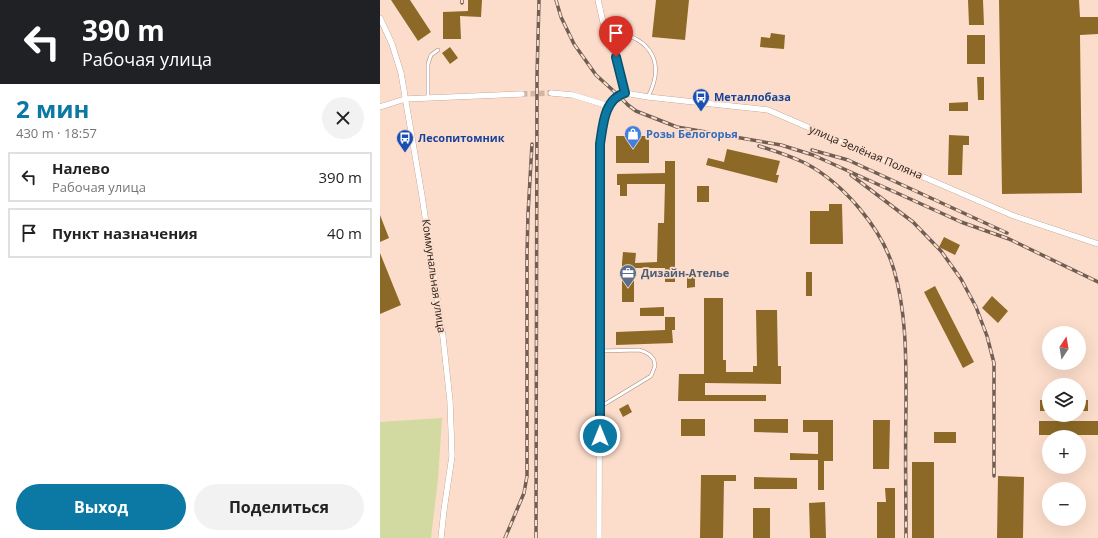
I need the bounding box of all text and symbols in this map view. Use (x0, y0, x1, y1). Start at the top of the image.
text: 390 m (82, 11, 165, 49)
icon: left (16, 16, 68, 68)
pin (599, 16, 633, 57)
icon: arrive (605, 22, 627, 44)
text: Рабочая улица (82, 47, 212, 71)
bus stop icon: Металлобаза (691, 87, 711, 112)
place label: Металлобаза (714, 89, 791, 104)
text: 2 мин (16, 92, 89, 125)
button: close (322, 97, 364, 139)
street label: улица Зелёная Поляна (807, 121, 925, 182)
text: 430 m · 18:57 (16, 124, 97, 142)
shop icon: Розы Белогорья (623, 124, 643, 149)
place label: Розы Белогорья (646, 126, 738, 141)
bus stop icon: Лесопитомник (395, 128, 415, 153)
place label: Лесопитомник (418, 130, 505, 145)
text: Налево (52, 158, 110, 178)
icon: left (18, 166, 40, 188)
text: 390 m (318, 167, 362, 187)
text: Рабочая улица (52, 178, 146, 196)
street label: Коммунальная улица (419, 218, 450, 334)
icon: arrive (18, 222, 40, 244)
text: Пункт назначения (52, 223, 198, 243)
text: 40 m (327, 223, 362, 243)
office icon: Дизайн-Ателье (618, 263, 638, 288)
place label: Дизайн-Ателье (641, 265, 730, 280)
north arrow (1042, 326, 1086, 370)
map controls (1042, 326, 1086, 526)
button: layers (1042, 378, 1086, 422)
position arrow (579, 415, 621, 457)
button: + (1042, 430, 1086, 474)
button: − (1042, 482, 1086, 526)
button: Выход (16, 484, 186, 530)
button: Поделиться (194, 484, 364, 530)

